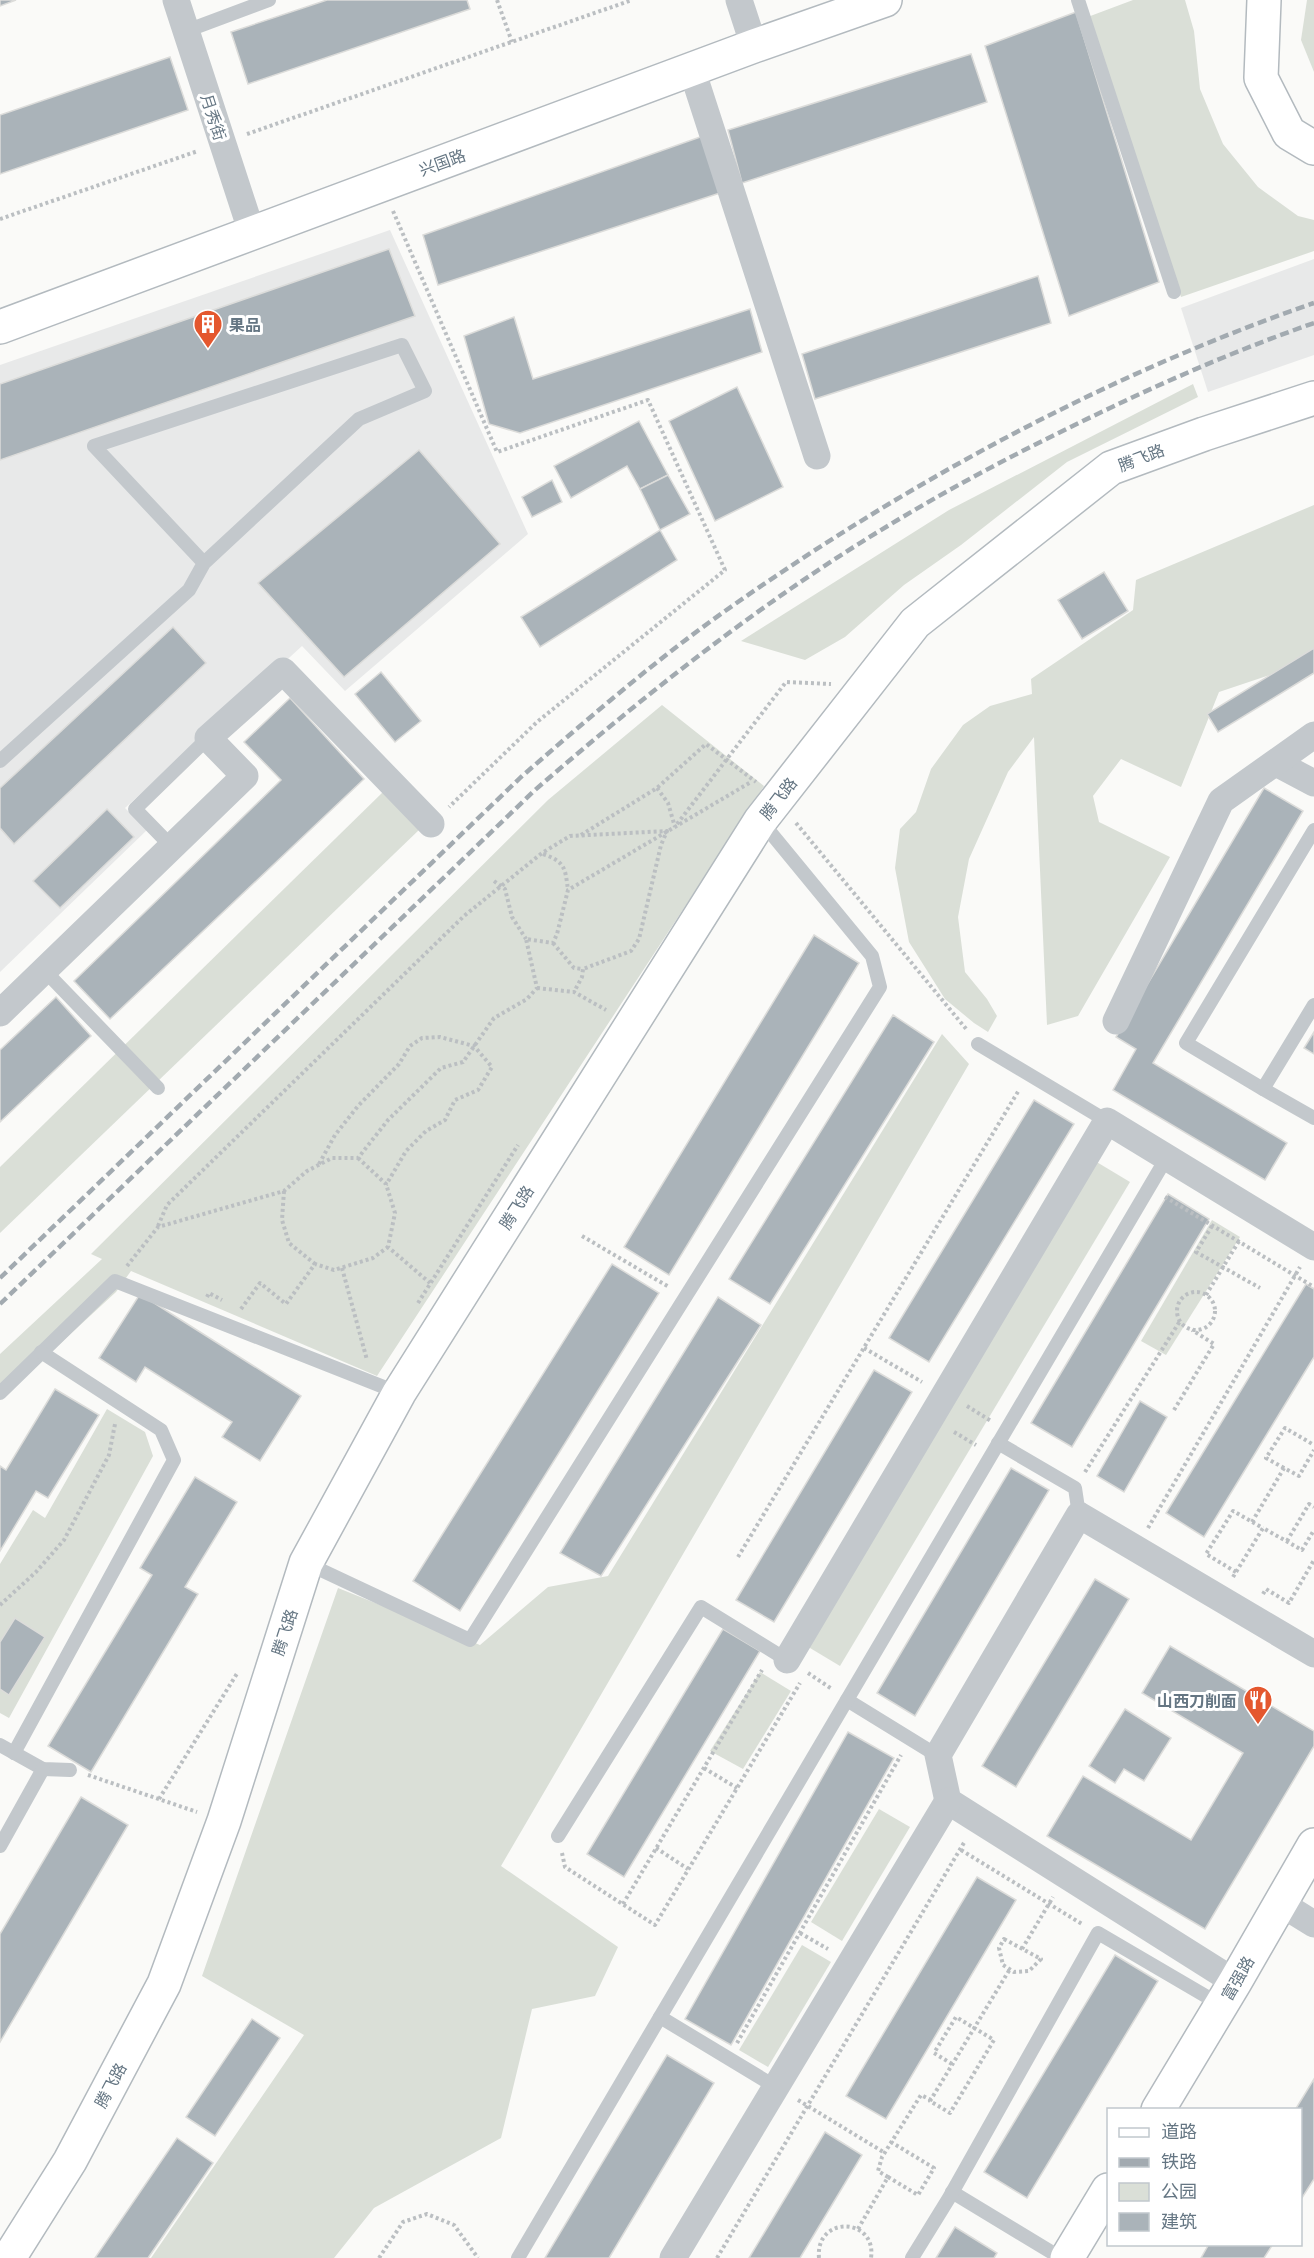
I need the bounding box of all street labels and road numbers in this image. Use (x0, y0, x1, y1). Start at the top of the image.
street label: 月秀街 (198, 91, 230, 143)
street label: 兴国路 (416, 145, 468, 179)
street label: 腾飞路 (1115, 440, 1167, 474)
street label: 腾飞路 (756, 773, 800, 823)
street label: 腾飞路 (495, 1182, 537, 1232)
street label: 腾飞路 (268, 1606, 300, 1658)
street label: 富强路 (1217, 1952, 1257, 2004)
street label: 腾飞路 (90, 2059, 130, 2111)

